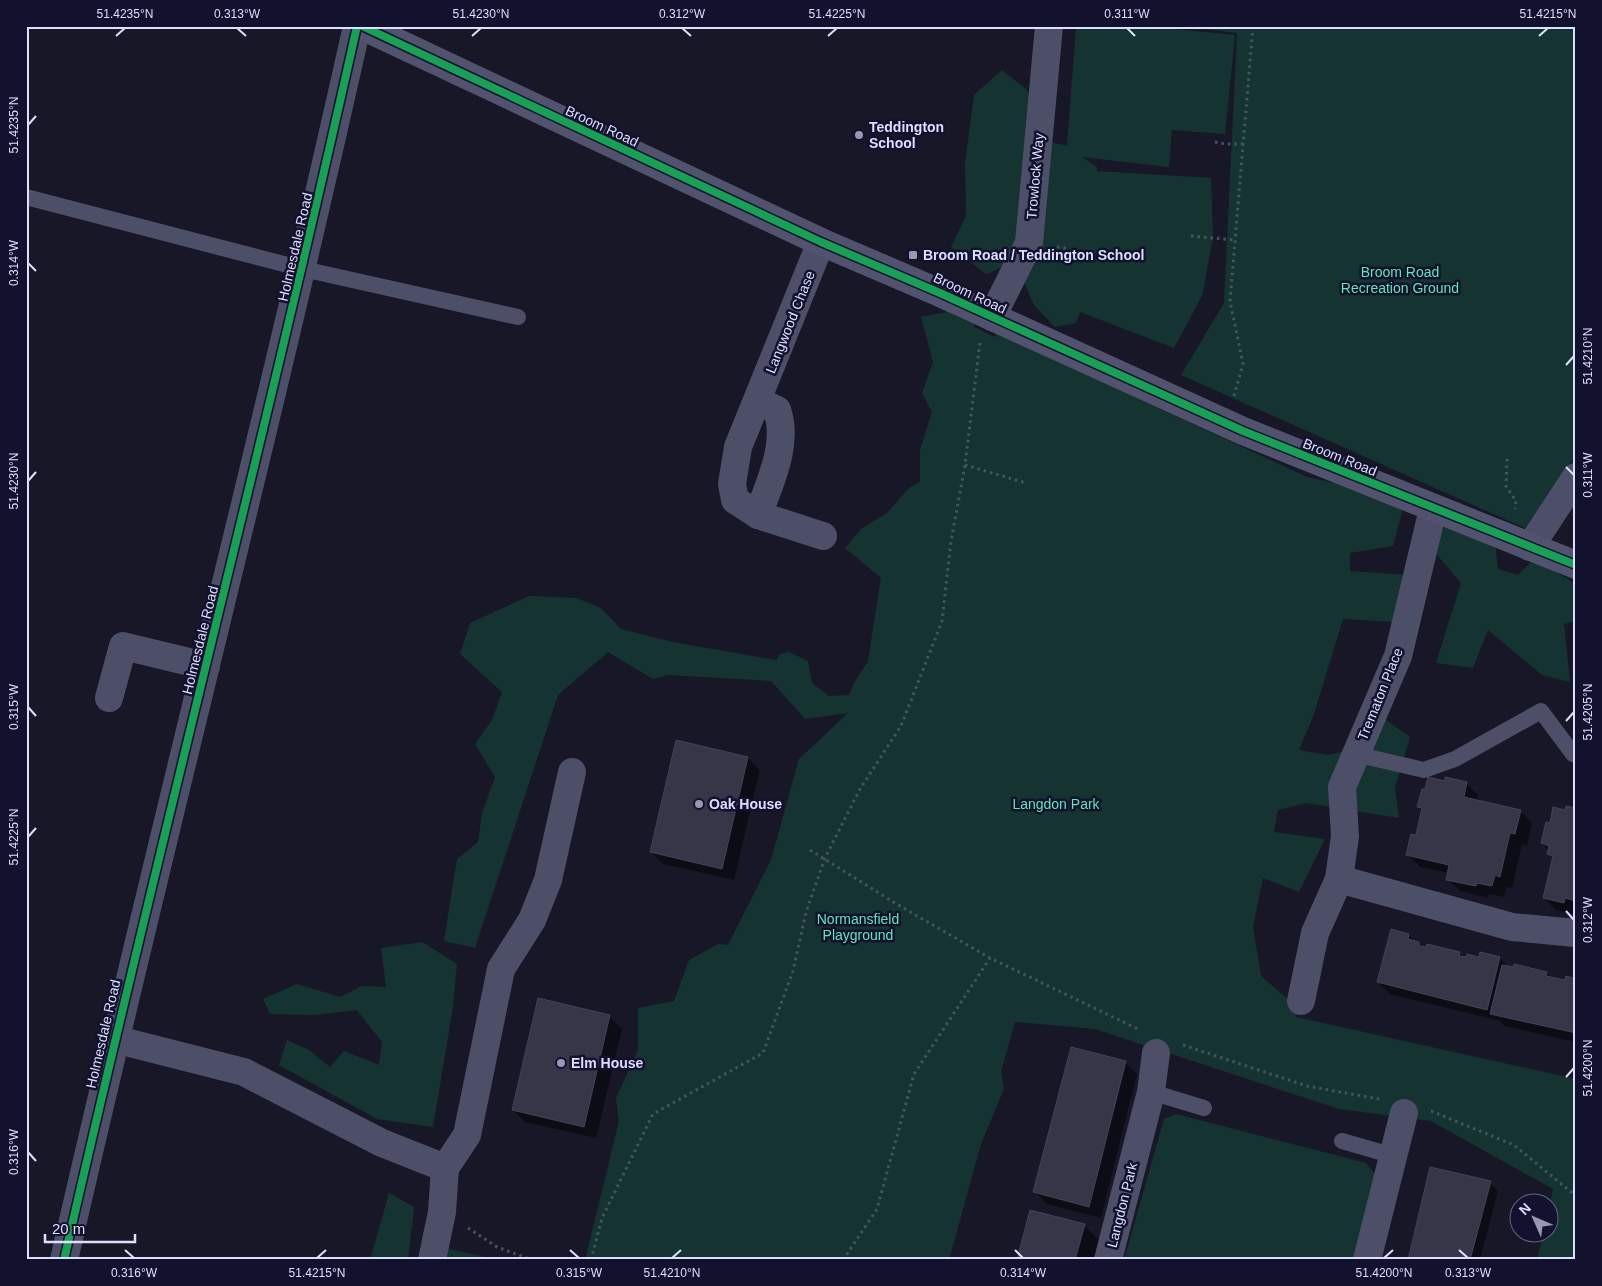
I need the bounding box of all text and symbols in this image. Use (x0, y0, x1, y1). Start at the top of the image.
text: 51.4235°N (97, 7, 153, 21)
text: 0.313°W (214, 7, 261, 21)
text: 51.4230°N (453, 7, 509, 21)
text: 0.312°W (659, 7, 706, 21)
text: 51.4225°N (809, 7, 865, 21)
text: 0.311°W (1104, 7, 1150, 21)
text: 51.4215°N (1520, 7, 1576, 21)
text: 51.4235°N (7, 97, 21, 153)
street label: Broom Road (563, 102, 641, 150)
place label: Teddington School (869, 119, 944, 151)
marker: Teddington School (853, 129, 865, 141)
street label: Trowlock Way (1023, 132, 1047, 220)
street label: Holmesdale Road (275, 191, 315, 303)
text: 0.314°W (7, 239, 21, 286)
place label: Broom Road / Teddington School (923, 247, 1144, 263)
marker: Broom Road / Teddington School (907, 249, 919, 261)
park label: Broom Road Recreation Ground (1341, 264, 1459, 296)
street label: Langwood Chase (762, 268, 818, 376)
street label: Broom Road (931, 269, 1009, 317)
text: 51.4210°N (1581, 328, 1595, 384)
street label: Broom Road (1301, 435, 1379, 479)
text: 0.311°W (1581, 452, 1595, 498)
text: 51.4230°N (7, 453, 21, 509)
street label: Holmesdale Road (179, 584, 221, 696)
street label: Trematon Place (1354, 645, 1406, 743)
text: 0.315°W (7, 683, 21, 730)
text: 51.4205°N (1581, 684, 1595, 740)
place label: Oak House (709, 796, 782, 812)
park label: Langdon Park (1012, 796, 1101, 812)
marker: Oak House (693, 798, 705, 810)
text: 51.4225°N (7, 809, 21, 865)
text: 0.312°W (1581, 896, 1595, 943)
park label: Normansfield Playground (817, 911, 899, 943)
street label: Holmesdale Road (83, 978, 123, 1090)
text: 51.4200°N (1581, 1040, 1595, 1096)
place label: Elm House (571, 1055, 644, 1071)
marker: Elm House (555, 1057, 567, 1069)
text: 0.316°W (7, 1128, 21, 1175)
street label: Langdon Park (1104, 1160, 1141, 1249)
north arrow (1510, 1194, 1560, 1244)
text: N (1516, 1200, 1534, 1218)
scale bar (45, 1211, 135, 1243)
text: 20 m (52, 1220, 85, 1237)
text: 0.316°W (111, 1266, 158, 1280)
text: 51.4215°N (289, 1266, 345, 1280)
text: 0.315°W (556, 1266, 603, 1280)
text: 51.4210°N (644, 1266, 700, 1280)
text: 0.314°W (1000, 1266, 1047, 1280)
text: 51.4200°N (1356, 1266, 1412, 1280)
text: 0.313°W (1445, 1266, 1492, 1280)

